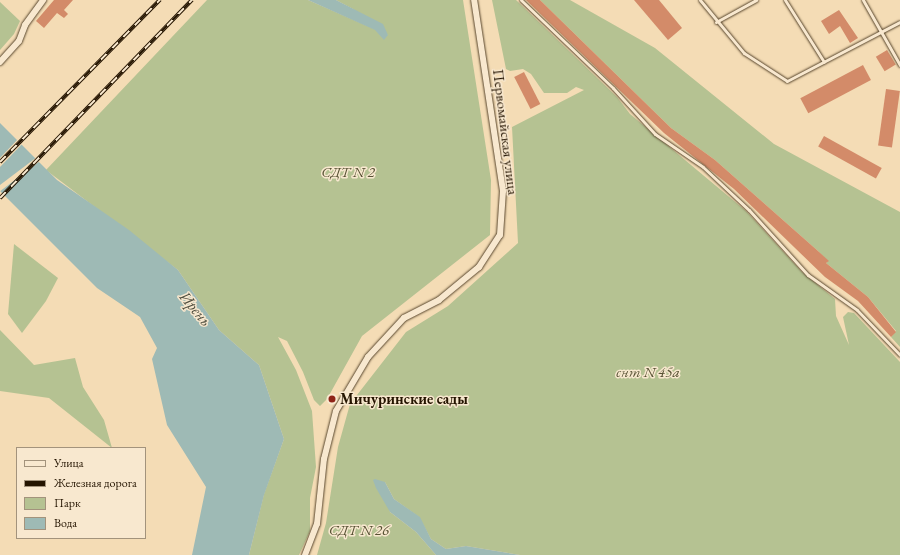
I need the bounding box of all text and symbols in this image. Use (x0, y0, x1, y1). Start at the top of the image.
street label: Первомайская улица (489, 68, 523, 196)
park label: СДТ N 2 (321, 163, 375, 181)
water label: Ирень (175, 288, 215, 330)
park label: снт N 45а (616, 363, 680, 381)
place label: Мичуринские сады (340, 390, 468, 408)
marker: Мичуринские сады (327, 394, 337, 404)
legend (16, 447, 146, 539)
text: Улица (54, 455, 84, 471)
text: Железная дорога (54, 475, 137, 491)
text: Парк (54, 495, 81, 511)
text: Вода (54, 515, 77, 531)
park label: СДТ N 26 (329, 521, 389, 539)

